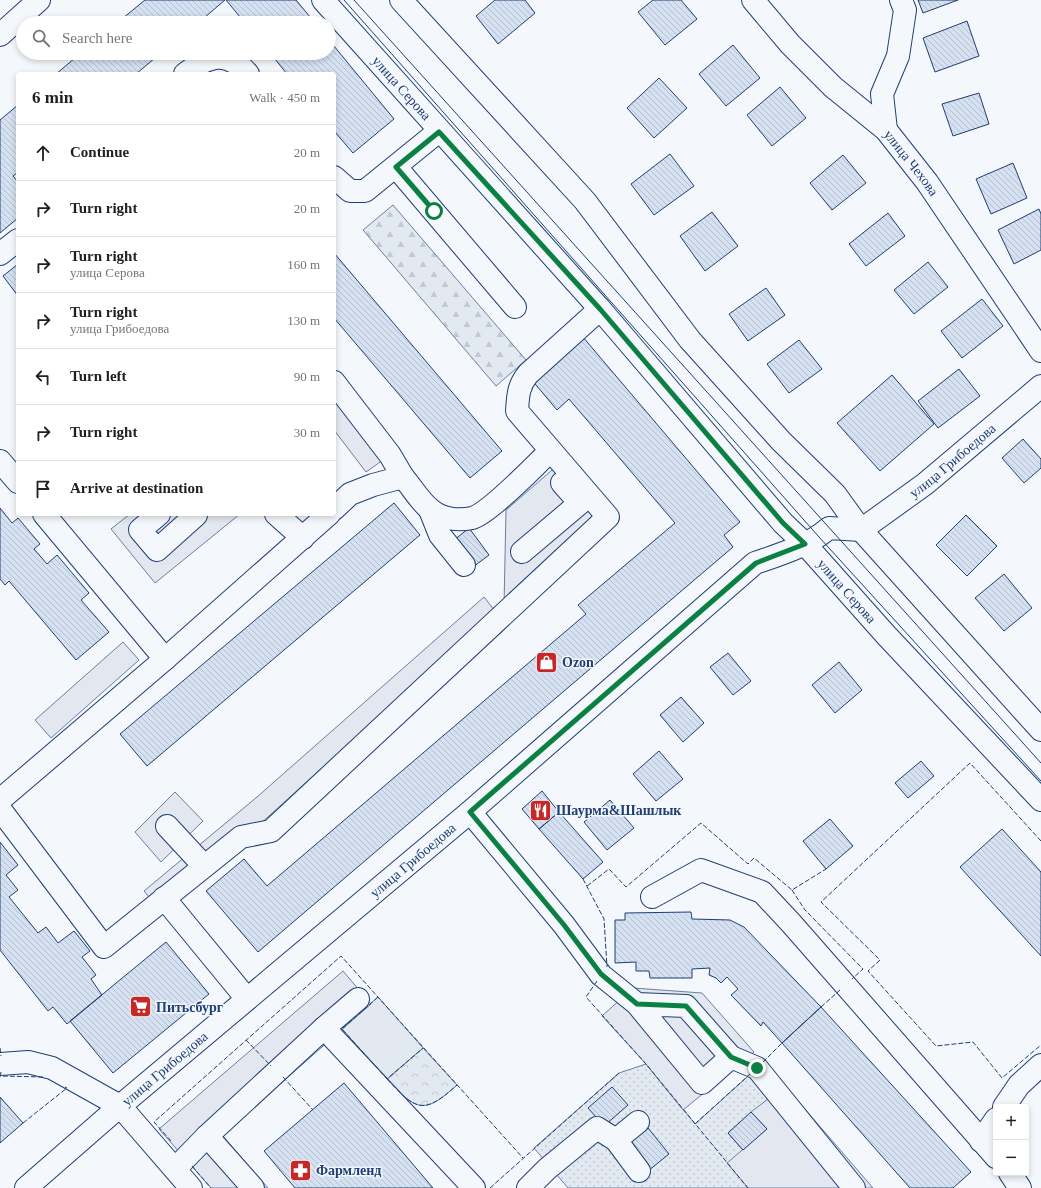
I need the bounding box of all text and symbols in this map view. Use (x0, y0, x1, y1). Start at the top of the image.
search box (16, 16, 336, 60)
icon: search (30, 27, 52, 49)
text: Search here (62, 30, 132, 46)
street label: улица Серова (369, 53, 435, 123)
text: 6 min (32, 88, 73, 107)
text: Walk · 450 m (249, 90, 320, 105)
street label: улица Чехова (881, 127, 942, 199)
icon: ahead (32, 142, 54, 164)
text: Continue (70, 144, 129, 160)
text: 20 m (294, 145, 320, 160)
icon: right (32, 198, 54, 220)
text: Turn right (70, 200, 137, 216)
text: 20 m (294, 201, 320, 216)
route start (425, 202, 443, 220)
text: Turn right (70, 248, 137, 264)
icon: right (32, 254, 54, 276)
text: 160 m (287, 257, 320, 272)
text: улица Серова (70, 265, 145, 280)
text: Turn right (70, 304, 137, 320)
icon: right (32, 310, 54, 332)
text: 130 m (287, 313, 320, 328)
text: улица Грибоедова (70, 321, 169, 336)
icon: left (32, 366, 54, 388)
text: Turn left (70, 368, 127, 384)
text: 90 m (294, 369, 320, 384)
street label: улица Грибоедова (907, 420, 999, 500)
icon: right (32, 422, 54, 444)
text: Turn right (70, 424, 137, 440)
text: 30 m (294, 425, 320, 440)
icon: arrive (32, 478, 54, 500)
text: Arrive at destination (70, 480, 203, 496)
street label: улица Серова (815, 556, 880, 627)
shop icon: Ozon (533, 649, 559, 675)
place label: Ozon (562, 655, 594, 670)
restaurant icon: Шаурма&Шашлык (528, 797, 554, 823)
place label: Шаурма&Шашлык (556, 803, 682, 818)
street label: улица Грибоедова (367, 819, 459, 900)
supermarket icon: Питьсбург (127, 994, 153, 1020)
place label: Питьсбург (156, 1000, 223, 1015)
street label: улица Грибоедова (119, 1028, 211, 1109)
route end (748, 1059, 766, 1077)
map controls (993, 1104, 1029, 1176)
button: + (993, 1104, 1029, 1140)
button: − (993, 1140, 1029, 1176)
pharmacy icon: Фармленд (287, 1157, 313, 1183)
place label: Фармленд (316, 1163, 381, 1178)

